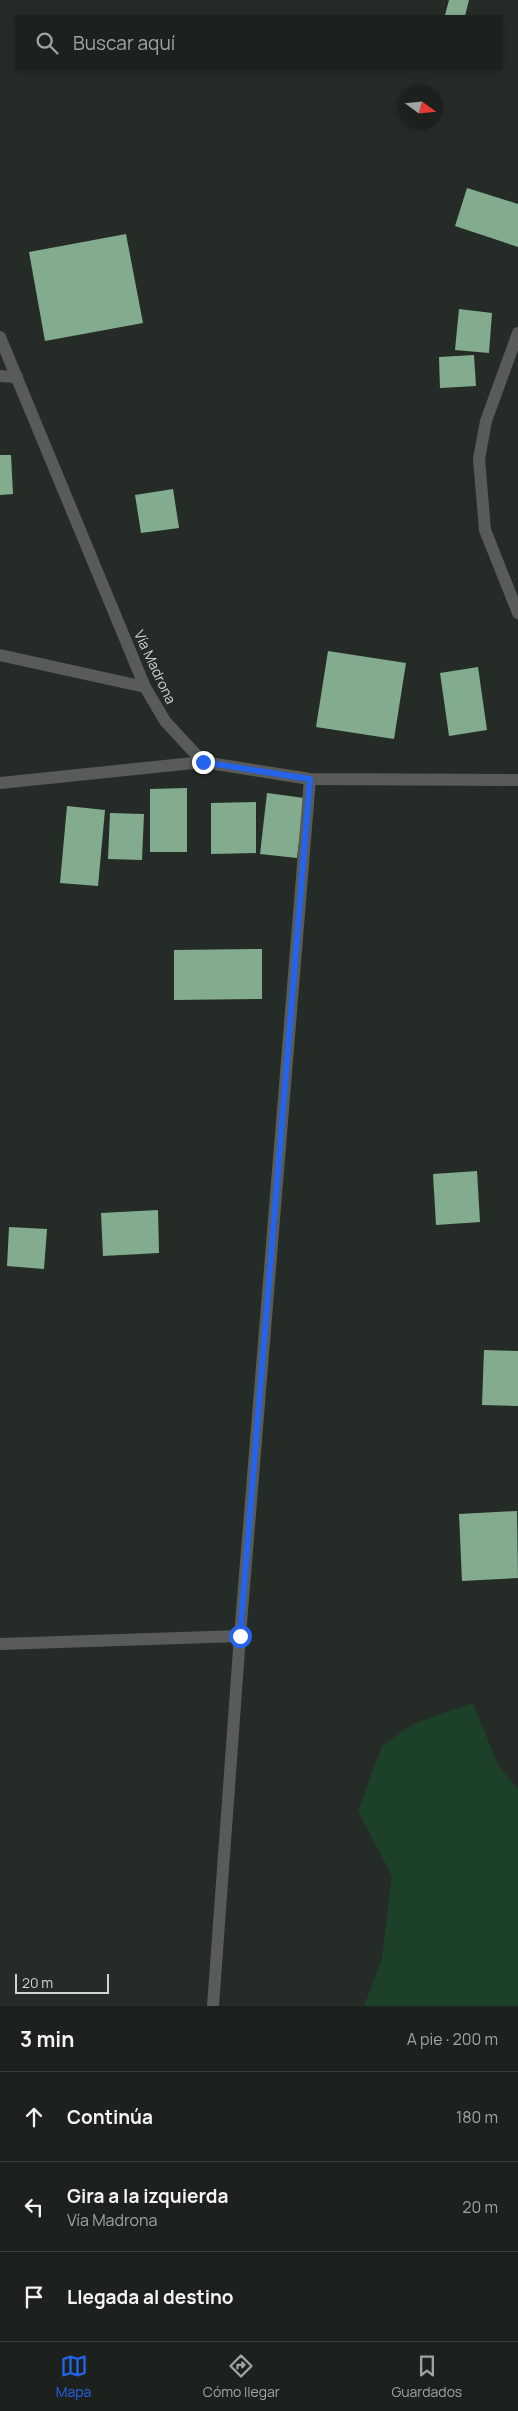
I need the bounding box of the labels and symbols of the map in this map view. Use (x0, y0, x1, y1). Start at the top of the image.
north arrow (398, 85, 443, 130)
street label: Vía Madrona (130, 627, 181, 707)
route end (192, 751, 215, 774)
route start (229, 1625, 252, 1648)
scale bar (15, 1971, 109, 1994)

